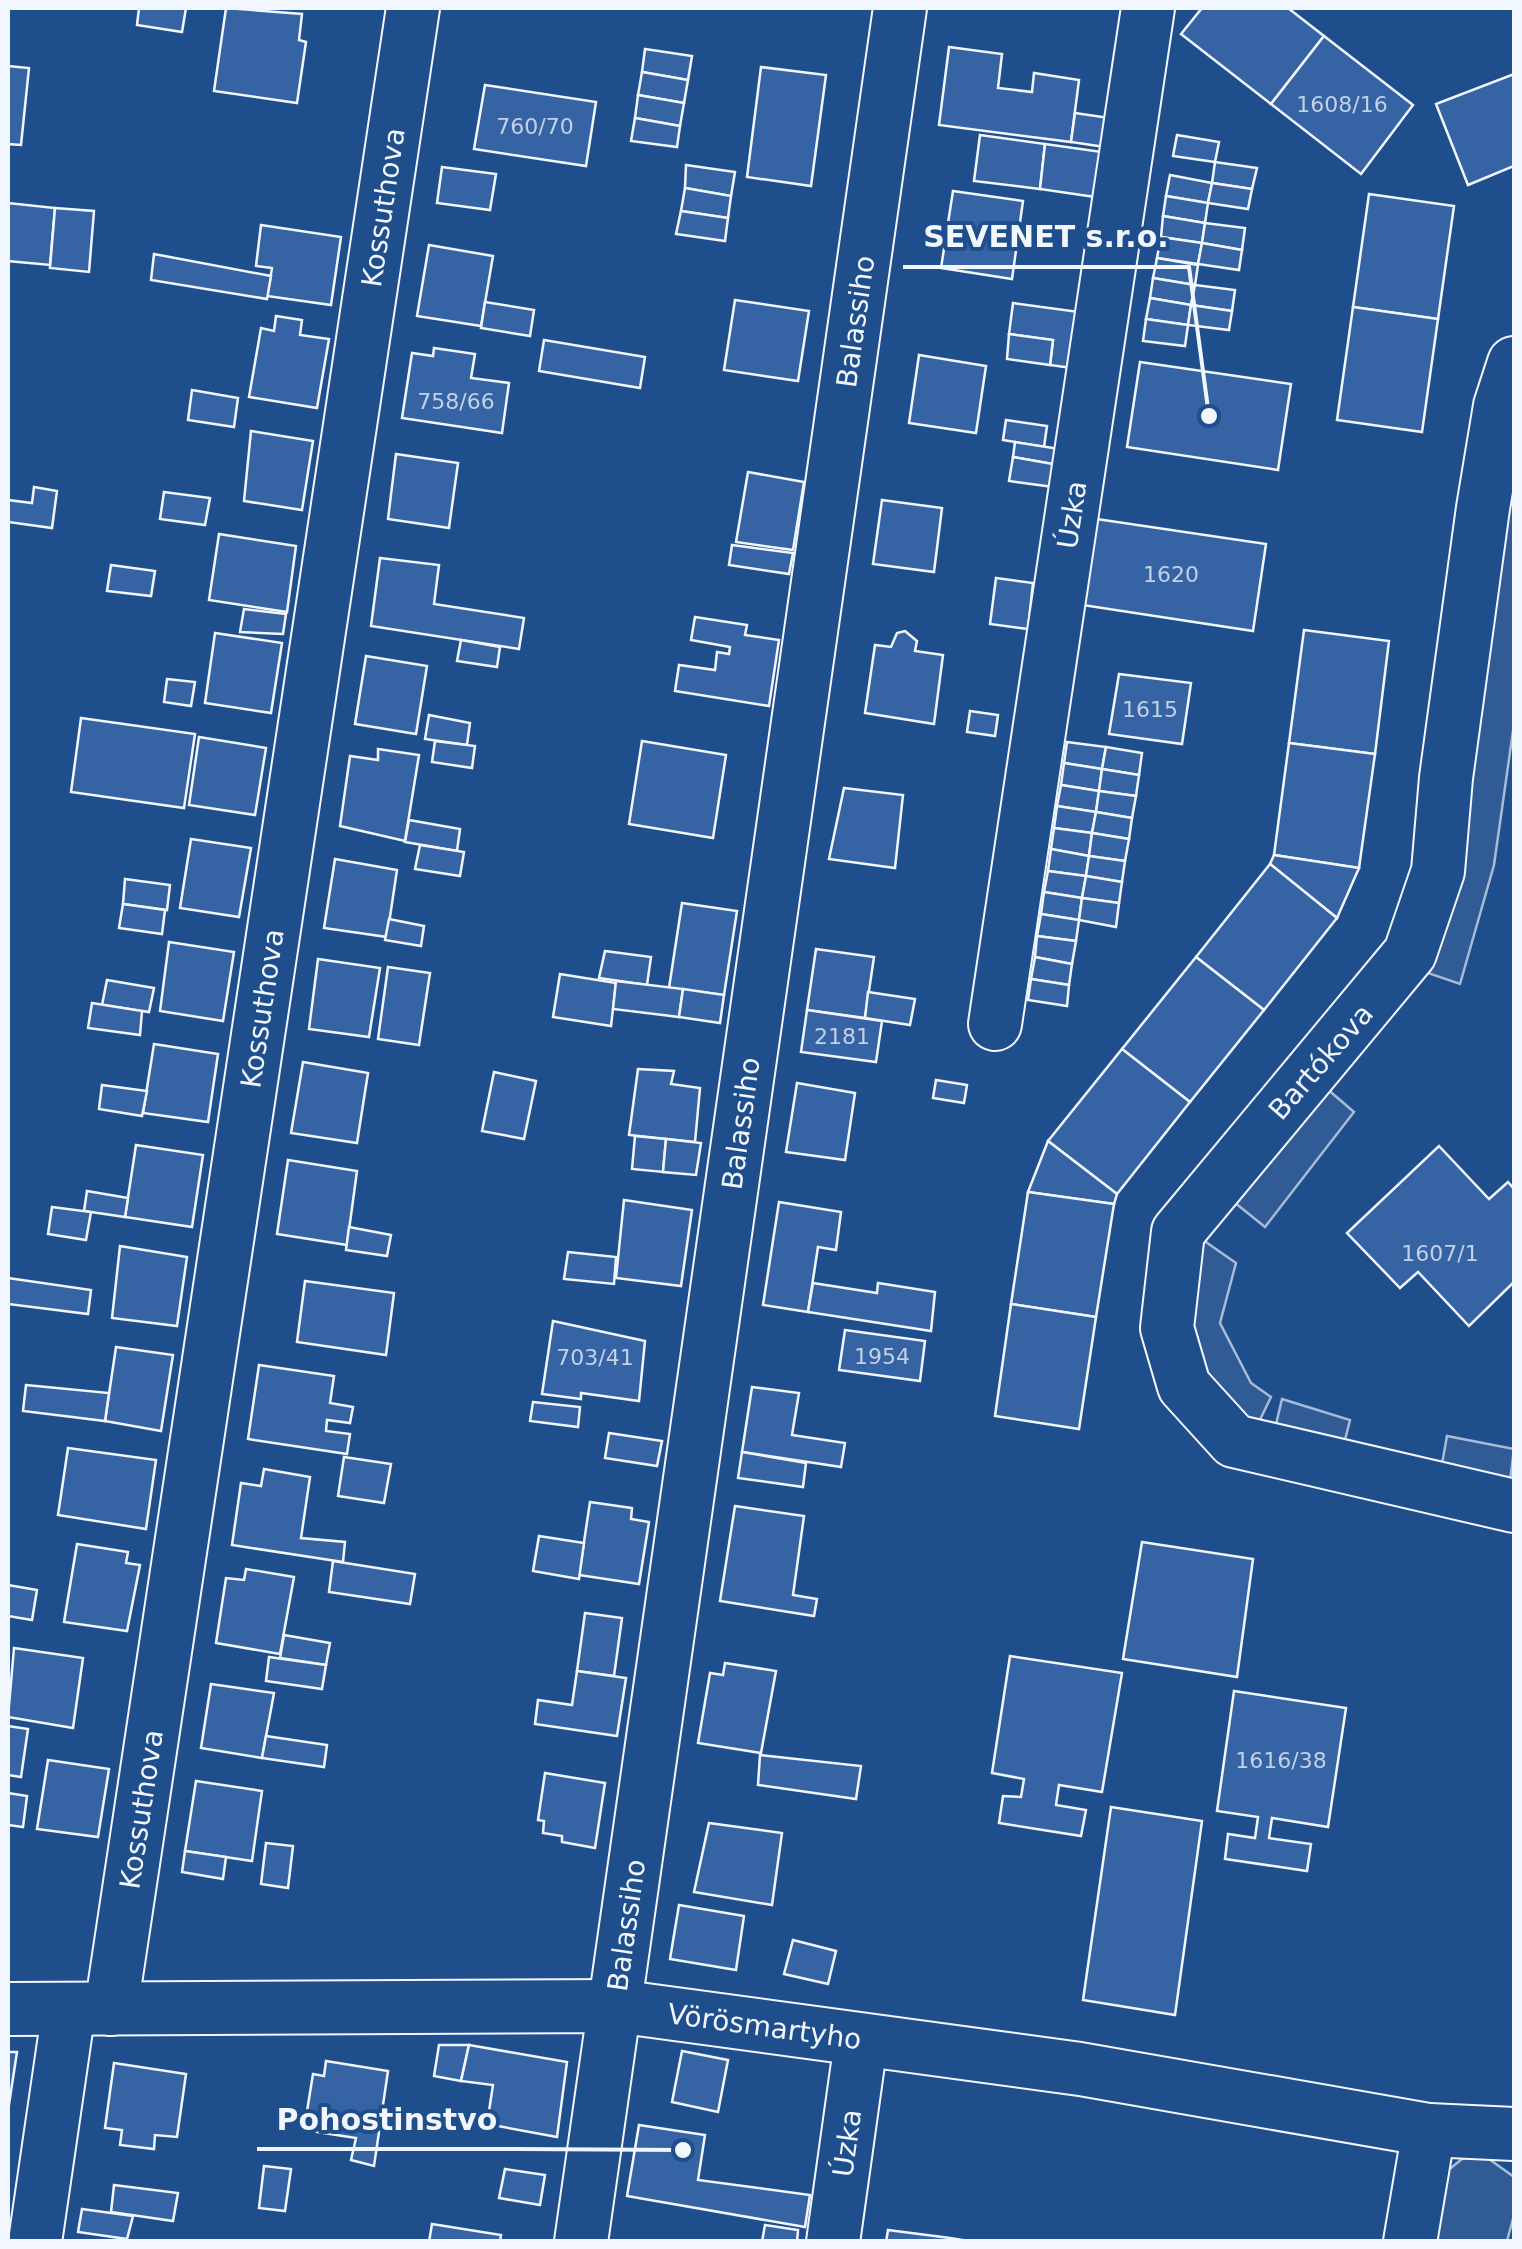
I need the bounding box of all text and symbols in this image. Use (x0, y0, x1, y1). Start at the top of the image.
house number: 1608/16 (1296, 92, 1388, 117)
house number: 760/70 (496, 114, 574, 139)
street label: Kossuthova (355, 126, 411, 289)
callout: SEVENET s.r.o. (903, 207, 1189, 267)
text: SEVENET s.r.o. (923, 219, 1169, 254)
street label: Balassiho (829, 253, 881, 390)
house number: 758/66 (417, 389, 495, 414)
street label: Úzka (1049, 479, 1093, 551)
house number: 1620 (1143, 562, 1199, 587)
house number: 1615 (1122, 697, 1178, 722)
street label: Kossuthova (234, 926, 290, 1090)
street label: Bartókova (1262, 998, 1380, 1126)
house number: 2181 (814, 1024, 870, 1049)
street label: Balassiho (715, 1055, 766, 1192)
house number: 1607/1 (1401, 1241, 1479, 1266)
house number: 1954 (854, 1344, 910, 1369)
house number: 703/41 (556, 1345, 634, 1370)
street label: Kossuthova (113, 1727, 169, 1891)
house number: 1616/38 (1235, 1748, 1327, 1773)
street label: Balassiho (600, 1857, 652, 1993)
street label: Vörösmartyho (666, 1997, 864, 2056)
callout: Pohostinstvo (257, 2089, 518, 2149)
text: Pohostinstvo (277, 2102, 497, 2137)
street label: Úzka (825, 2107, 868, 2179)

